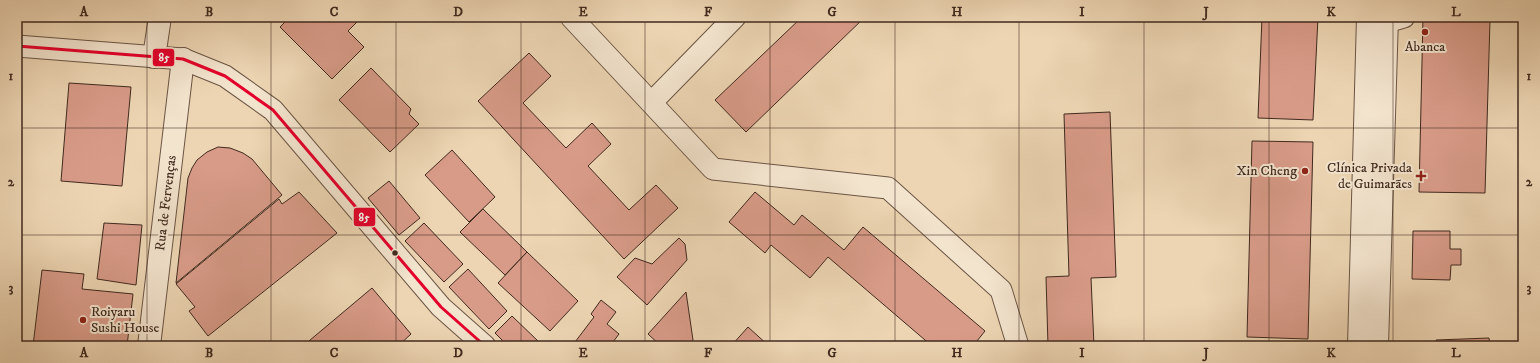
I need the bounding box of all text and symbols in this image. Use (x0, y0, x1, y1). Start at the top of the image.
text: A (79, 4, 89, 20)
text: B (205, 4, 213, 20)
text: C (330, 4, 339, 20)
text: D (453, 4, 463, 20)
text: E (578, 4, 588, 20)
text: F (704, 4, 713, 20)
text: G (827, 4, 837, 20)
text: H (952, 4, 963, 20)
text: I (1079, 4, 1085, 20)
text: J (1201, 4, 1209, 21)
text: K (1326, 4, 1336, 20)
text: L (1451, 4, 1461, 20)
marker: Abanca (1420, 27, 1430, 37)
place label: Abanca (1405, 38, 1445, 56)
line badge: 85 (152, 48, 175, 67)
text: 85 (159, 51, 170, 65)
text: 1 (9, 68, 14, 84)
text: 1 (1527, 68, 1532, 84)
street label: Rua de Fervenças (151, 154, 181, 252)
place label: Clínica Privada de Guimarães (1327, 159, 1412, 193)
place label: Xin Cheng (1236, 162, 1297, 180)
marker: Xin Cheng (1300, 166, 1310, 176)
marker: Clínica Privada de Guimarães (1415, 170, 1427, 182)
text: 2 (8, 174, 15, 190)
text: 2 (1526, 174, 1533, 190)
line badge: 85 (353, 207, 376, 227)
text: 85 (359, 211, 370, 225)
unlabelled marker (390, 248, 400, 258)
text: 3 (9, 280, 14, 296)
text: 3 (1527, 280, 1532, 296)
place label: Roiyaru Sushi House (91, 303, 160, 337)
marker: Roiyaru Sushi House (78, 315, 88, 325)
text: A (79, 345, 89, 361)
text: B (205, 345, 213, 361)
text: C (330, 345, 339, 361)
text: D (453, 345, 463, 361)
text: E (578, 345, 588, 361)
text: F (704, 345, 713, 361)
text: G (827, 345, 837, 361)
text: H (952, 345, 963, 361)
text: I (1079, 345, 1085, 361)
text: J (1201, 345, 1209, 362)
text: K (1326, 345, 1336, 361)
text: L (1451, 345, 1461, 361)

